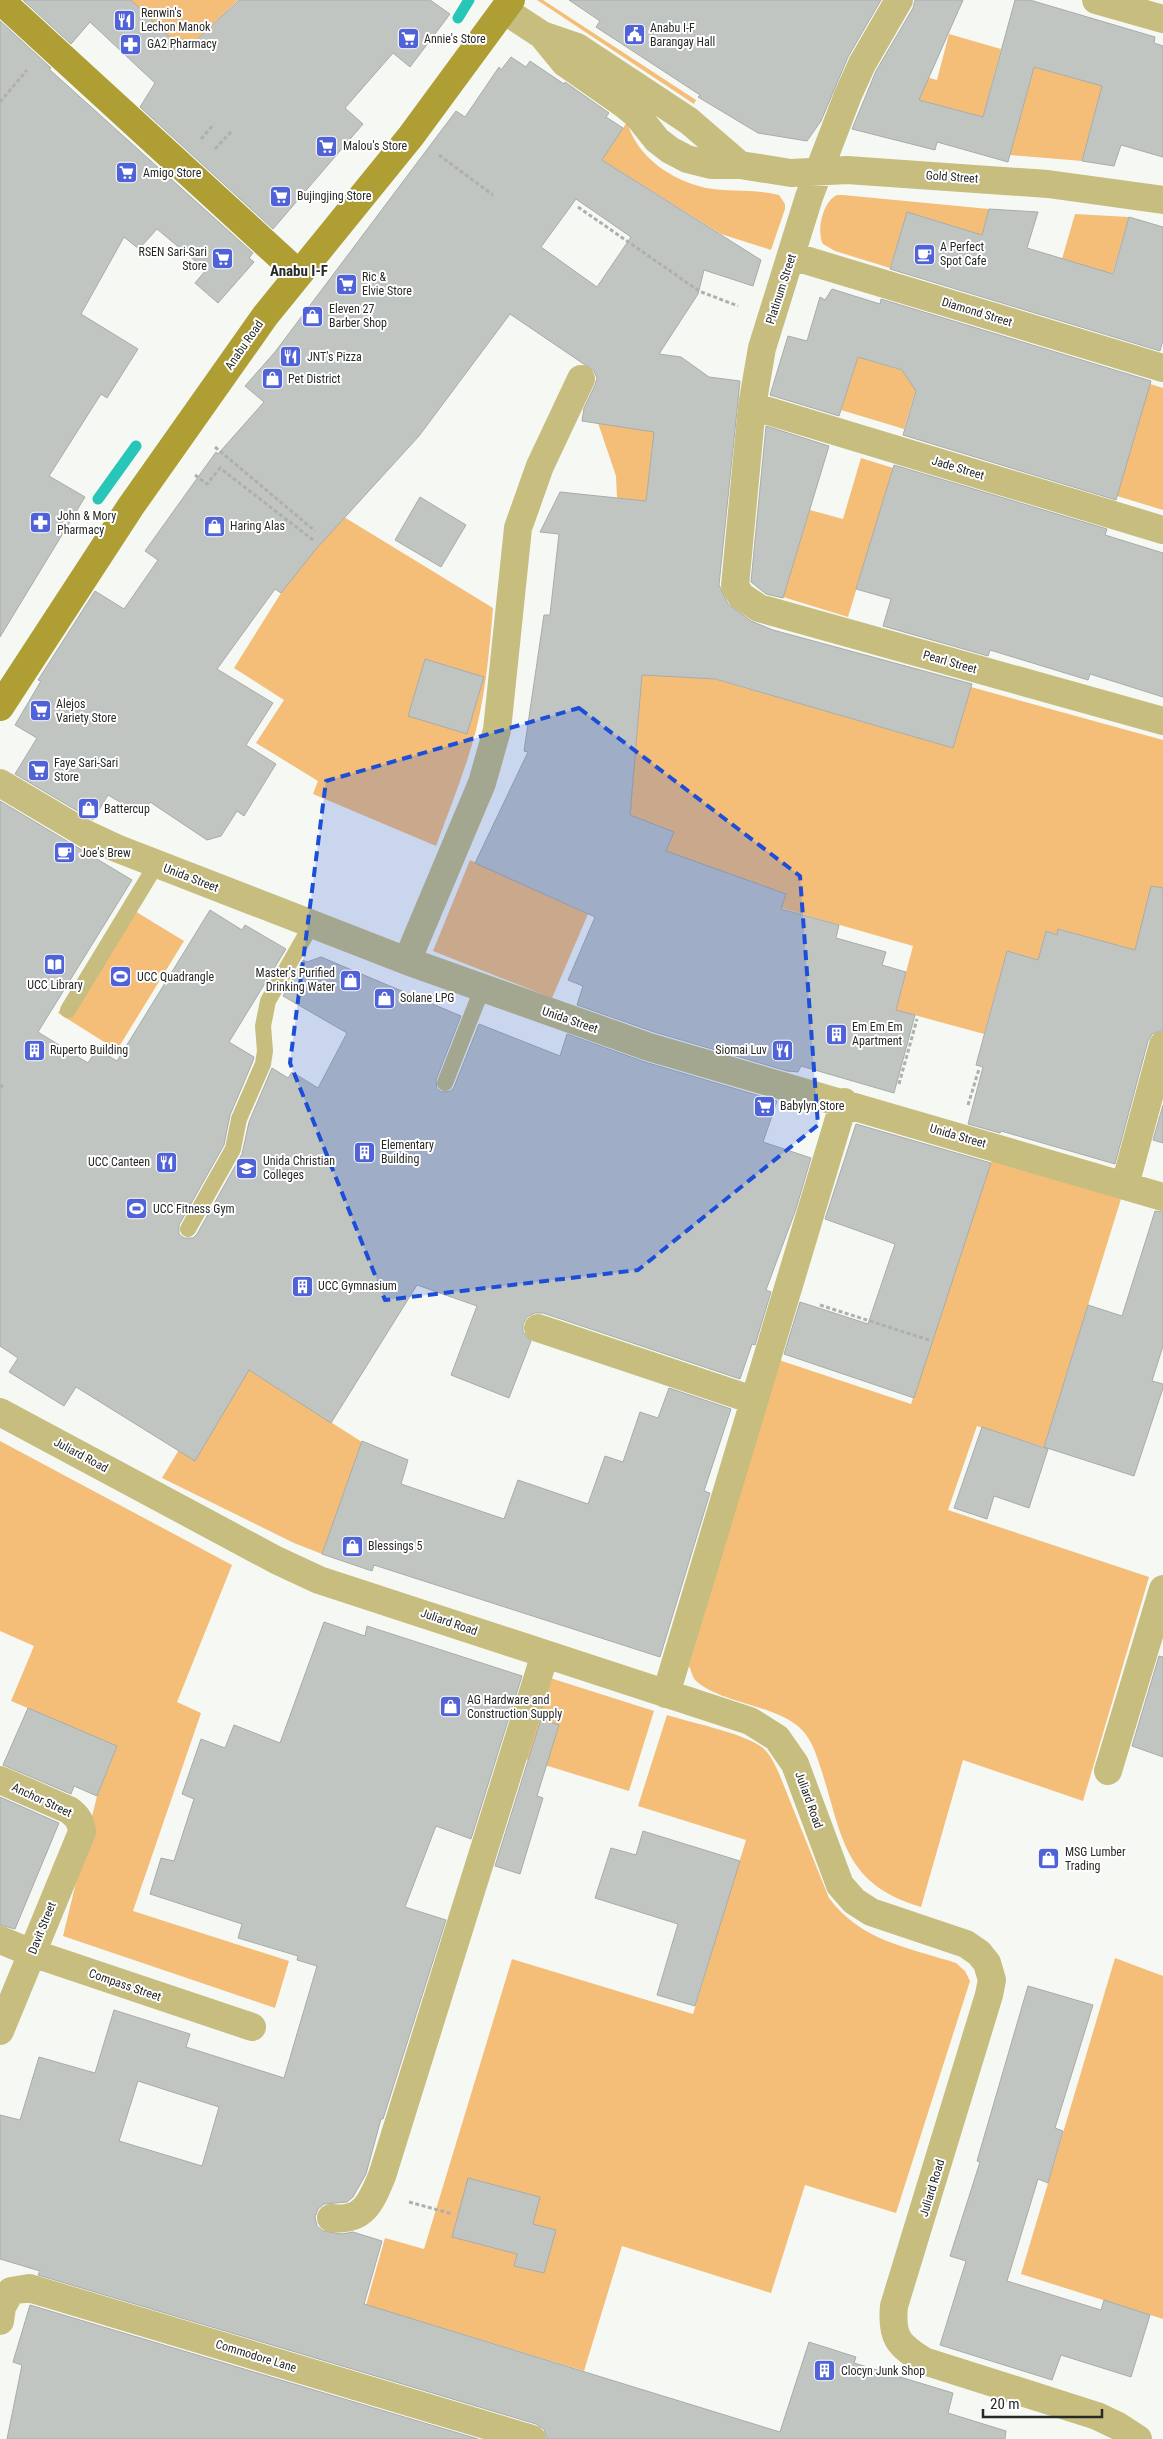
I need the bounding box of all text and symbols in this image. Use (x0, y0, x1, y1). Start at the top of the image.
place label: Renwin's Lechon Manok (141, 6, 211, 34)
restaurant icon: Renwin's Lechon Manok (113, 8, 137, 32)
place label: Anabu I-F Barangay Hall (650, 21, 715, 49)
public building icon: Anabu I-F Barangay Hall (622, 23, 646, 47)
supermarket icon: Annie's Store (396, 27, 420, 51)
pharmacy icon: GA2 Pharmacy (119, 32, 143, 56)
place label: Annie's Store (424, 32, 486, 46)
place label: GA2 Pharmacy (147, 37, 217, 51)
supermarket icon: Malou's Store (315, 134, 339, 158)
place label: Malou's Store (343, 139, 407, 153)
supermarket icon: Amigo Store (115, 161, 139, 185)
place label: Amigo Store (143, 166, 202, 180)
street label: Gold Street (925, 168, 979, 186)
supermarket icon: Bujingjing Store (269, 184, 293, 208)
place label: Bujingjing Store (297, 189, 372, 203)
place label: A Perfect Spot Cafe (940, 240, 987, 268)
cafe icon: A Perfect Spot Cafe (912, 242, 936, 266)
place label: RSEN Sari-Sari Store (139, 245, 207, 273)
supermarket icon: RSEN Sari-Sari Store (211, 247, 235, 271)
street label: Platinum Street (763, 252, 799, 326)
district label: Anabu I-F (270, 262, 328, 280)
place label: Ric & Elvie Store (362, 270, 412, 298)
supermarket icon: Ric & Elvie Store (334, 272, 358, 296)
street label: Diamond Street (940, 295, 1014, 330)
place label: Eleven 27 Barber Shop (329, 302, 387, 330)
shop icon: Eleven 27 Barber Shop (301, 304, 325, 328)
street label: Anabu Road (222, 318, 266, 372)
restaurant icon: JNT's Pizza (279, 345, 303, 369)
place label: JNT's Pizza (307, 350, 362, 364)
shop icon: Pet District (260, 367, 284, 391)
place label: Pet District (288, 372, 341, 386)
street label: Jade Street (930, 453, 986, 483)
place label: John & Mory Pharmacy (57, 509, 116, 537)
pharmacy icon: John & Mory Pharmacy (29, 511, 53, 535)
shop icon: Haring Alas (202, 514, 226, 538)
place label: Haring Alas (230, 519, 285, 533)
street label: Pearl Street (922, 648, 979, 676)
place label: Alejos Variety Store (56, 697, 117, 725)
supermarket icon: Alejos Variety Store (28, 699, 52, 723)
place label: Faye Sari-Sari Store (54, 756, 118, 784)
supermarket icon: Faye Sari-Sari Store (26, 758, 50, 782)
shop icon: Battercup (76, 797, 100, 821)
place label: Battercup (104, 802, 150, 816)
cafe icon: Joe's Brew (52, 841, 76, 865)
place label: Joe's Brew (80, 846, 131, 860)
street label: Unida Street (161, 861, 221, 895)
library icon: UCC Library (43, 952, 67, 976)
sports icon: UCC Quadrangle (109, 965, 133, 989)
place label: Master's Purified Drinking Water (256, 966, 335, 994)
shop icon: Master's Purified Drinking Water (339, 968, 363, 992)
place label: UCC Quadrangle (137, 970, 214, 984)
place label: UCC Library (27, 978, 83, 992)
shop icon: Solane LPG (372, 986, 396, 1010)
place label: Solane LPG (400, 991, 454, 1005)
street label: Unida Street (540, 1004, 600, 1036)
place label: Em Em Em Apartment (852, 1020, 903, 1048)
building icon: Em Em Em Apartment (824, 1022, 848, 1046)
building icon: Ruperto Building (22, 1038, 46, 1062)
restaurant icon: Siomai Luv (771, 1038, 795, 1062)
place label: Ruperto Building (50, 1043, 128, 1057)
place label: Siomai Luv (715, 1043, 767, 1057)
supermarket icon: Babylyn Store (752, 1094, 776, 1118)
place label: Babylyn Store (780, 1099, 845, 1113)
street label: Unida Street (928, 1121, 988, 1151)
place label: Elementary Building (381, 1138, 434, 1166)
building icon: Elementary Building (353, 1140, 377, 1164)
restaurant icon: UCC Canteen (154, 1150, 178, 1174)
place label: Unida Christian Colleges (263, 1154, 335, 1182)
place label: UCC Canteen (88, 1155, 150, 1169)
school or university icon: Unida Christian Colleges (235, 1156, 259, 1180)
sports icon: UCC Fitness Gym (125, 1197, 149, 1221)
place label: UCC Fitness Gym (153, 1202, 234, 1216)
building icon: UCC Gymnasium (290, 1274, 314, 1298)
place label: UCC Gymnasium (318, 1279, 397, 1293)
street label: Juliard Road (52, 1435, 110, 1475)
shop icon: Blessings 5 (340, 1534, 364, 1558)
place label: Blessings 5 (368, 1539, 423, 1553)
street label: Juliard Road (419, 1606, 479, 1638)
place label: AG Hardware and Construction Supply (467, 1693, 562, 1721)
shop icon: AG Hardware and Construction Supply (439, 1695, 463, 1719)
street label: Juliard Road (792, 1770, 826, 1830)
street label: Anchor Street (10, 1780, 75, 1820)
place label: MSG Lumber Trading (1065, 1845, 1126, 1873)
shop icon: MSG Lumber Trading (1037, 1847, 1061, 1871)
street label: Davit Street (25, 1900, 59, 1956)
street label: Compass Street (87, 1966, 163, 2004)
street label: Juliard Road (917, 2158, 947, 2218)
street label: Commodore Lane (214, 2337, 298, 2375)
building icon: Clocyn Junk Shop (813, 2359, 837, 2383)
place label: Clocyn Junk Shop (841, 2364, 925, 2378)
scale bar (983, 2386, 1102, 2418)
text: 20 m (990, 2395, 1020, 2413)

